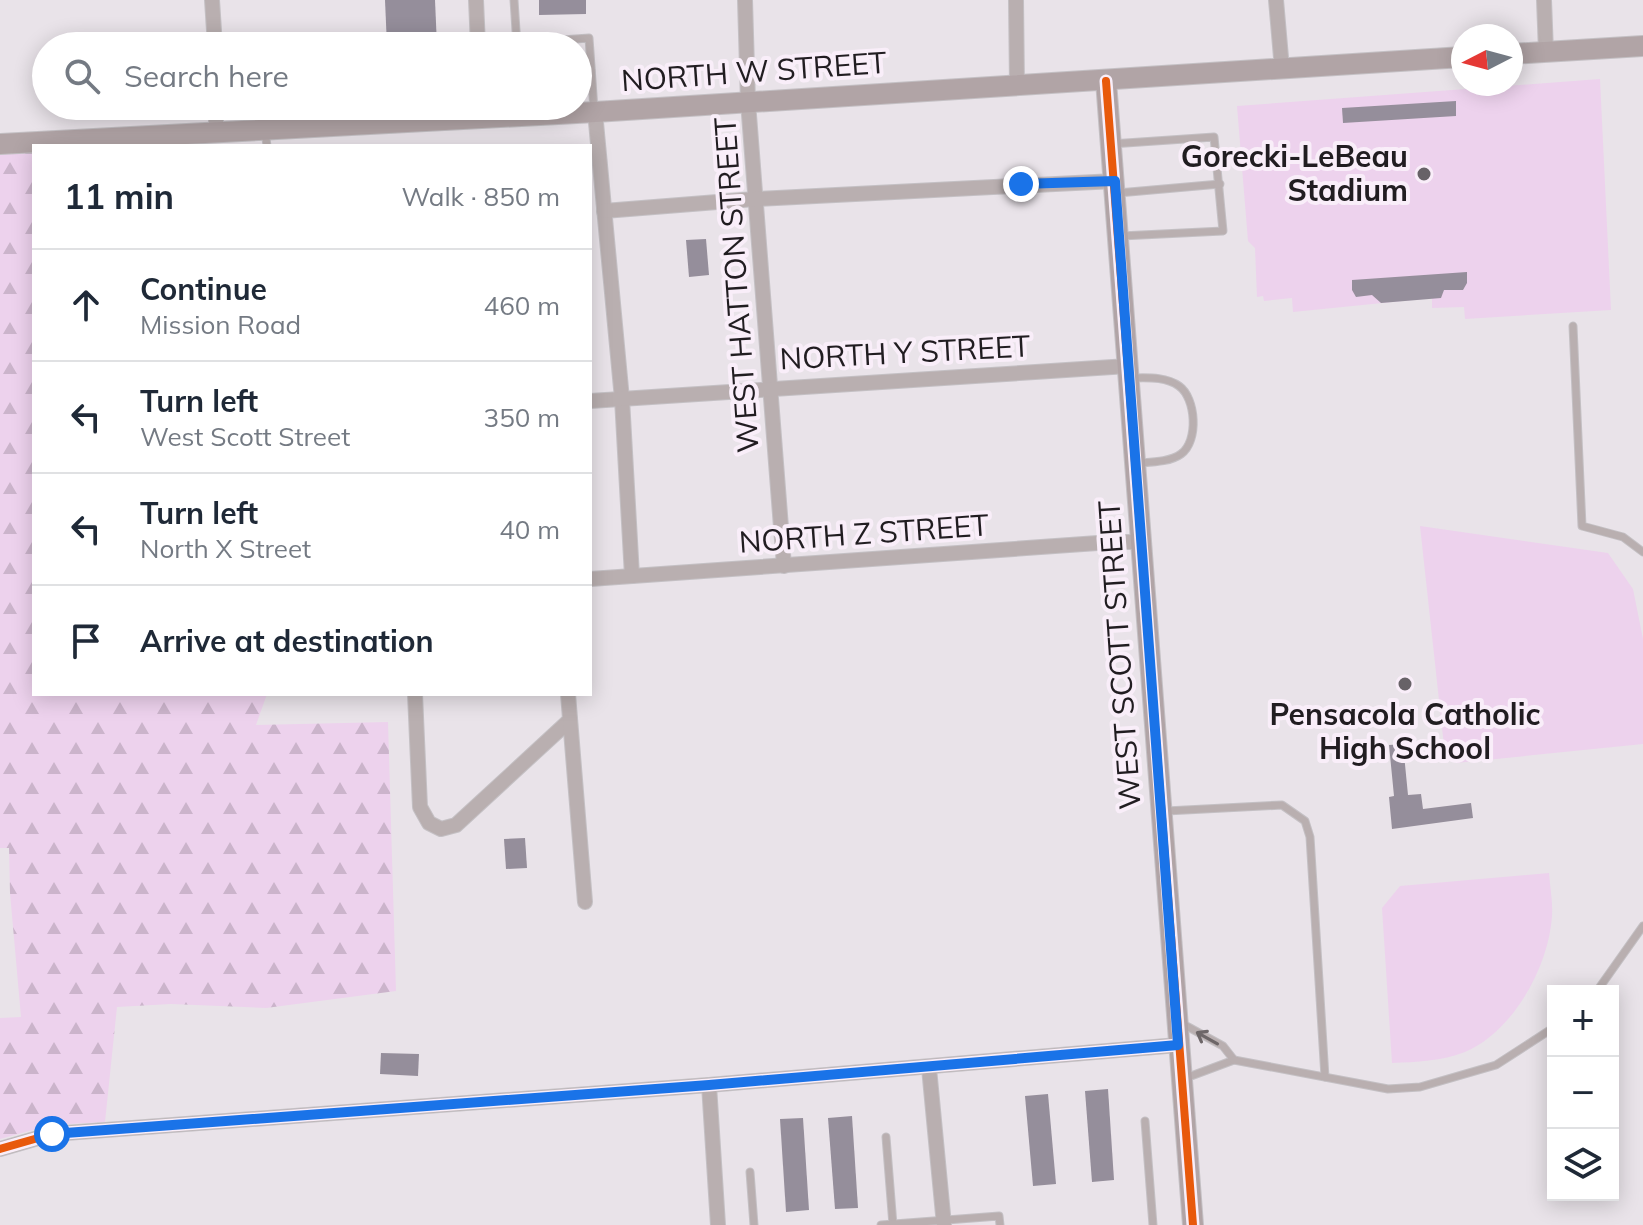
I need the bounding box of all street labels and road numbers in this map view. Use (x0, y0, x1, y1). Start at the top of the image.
street label: NORTH W STREET (620, 43, 888, 99)
street label: WEST HATTON STREET (705, 116, 767, 454)
street label: NORTH Y STREET (779, 326, 1031, 378)
street label: WEST SCOTT STREET (1089, 499, 1149, 811)
street label: NORTH Z STREET (738, 505, 990, 561)

